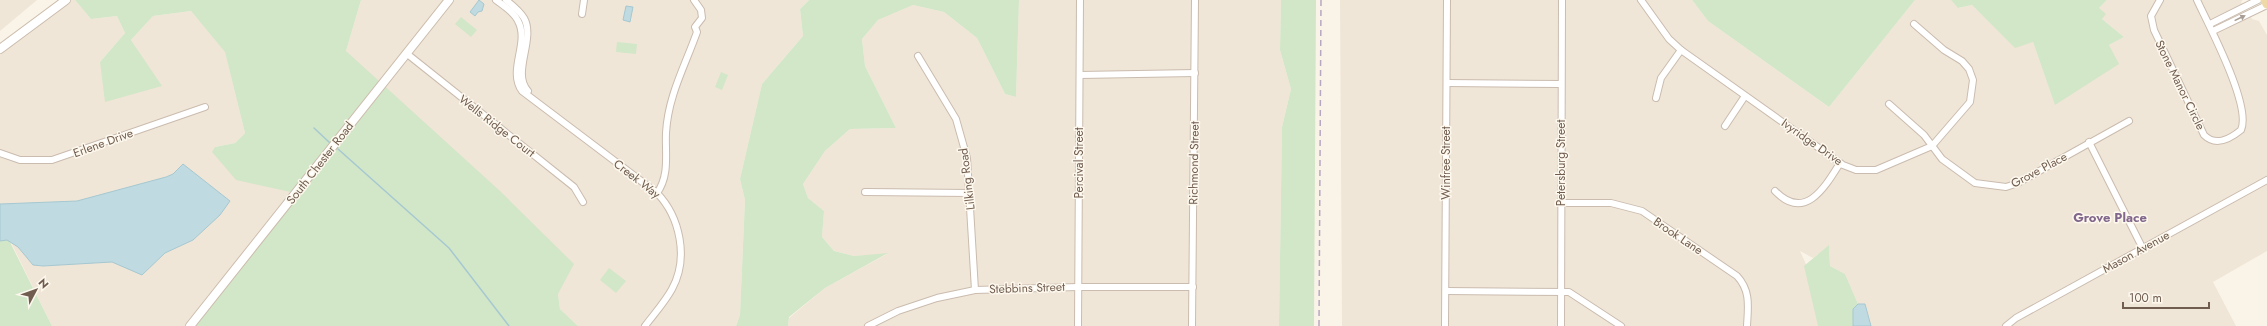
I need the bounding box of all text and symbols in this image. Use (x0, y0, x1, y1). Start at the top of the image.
one-way arrow (2234, 15, 2246, 21)
street label: Stone Manor Circle (2150, 37, 2210, 133)
street label: Wells Ridge Court (455, 90, 539, 162)
street label: Ivyridge Drive (1778, 114, 1846, 170)
street label: South Chester Road (282, 118, 358, 208)
street label: Petersburg Street (1552, 120, 1570, 206)
street label: Richmond Street (1184, 121, 1204, 205)
street label: Erlene Drive (71, 124, 135, 162)
street label: Winfree Street (1437, 126, 1455, 200)
street label: Percival Street (1070, 127, 1088, 199)
street label: Lilking Road (954, 147, 980, 211)
street label: Grove Place (2008, 148, 2070, 192)
street label: Creek Way (610, 155, 665, 203)
district label: Grove Place (2073, 208, 2147, 227)
street label: Brook Lane (1650, 213, 1706, 259)
street label: Mason Avenue (2099, 226, 2173, 278)
north arrow (16, 270, 56, 310)
text: N (35, 275, 52, 292)
street label: Stebbins Street (989, 278, 1065, 298)
scale bar (2123, 284, 2209, 310)
text: 100 m (2129, 289, 2162, 307)

